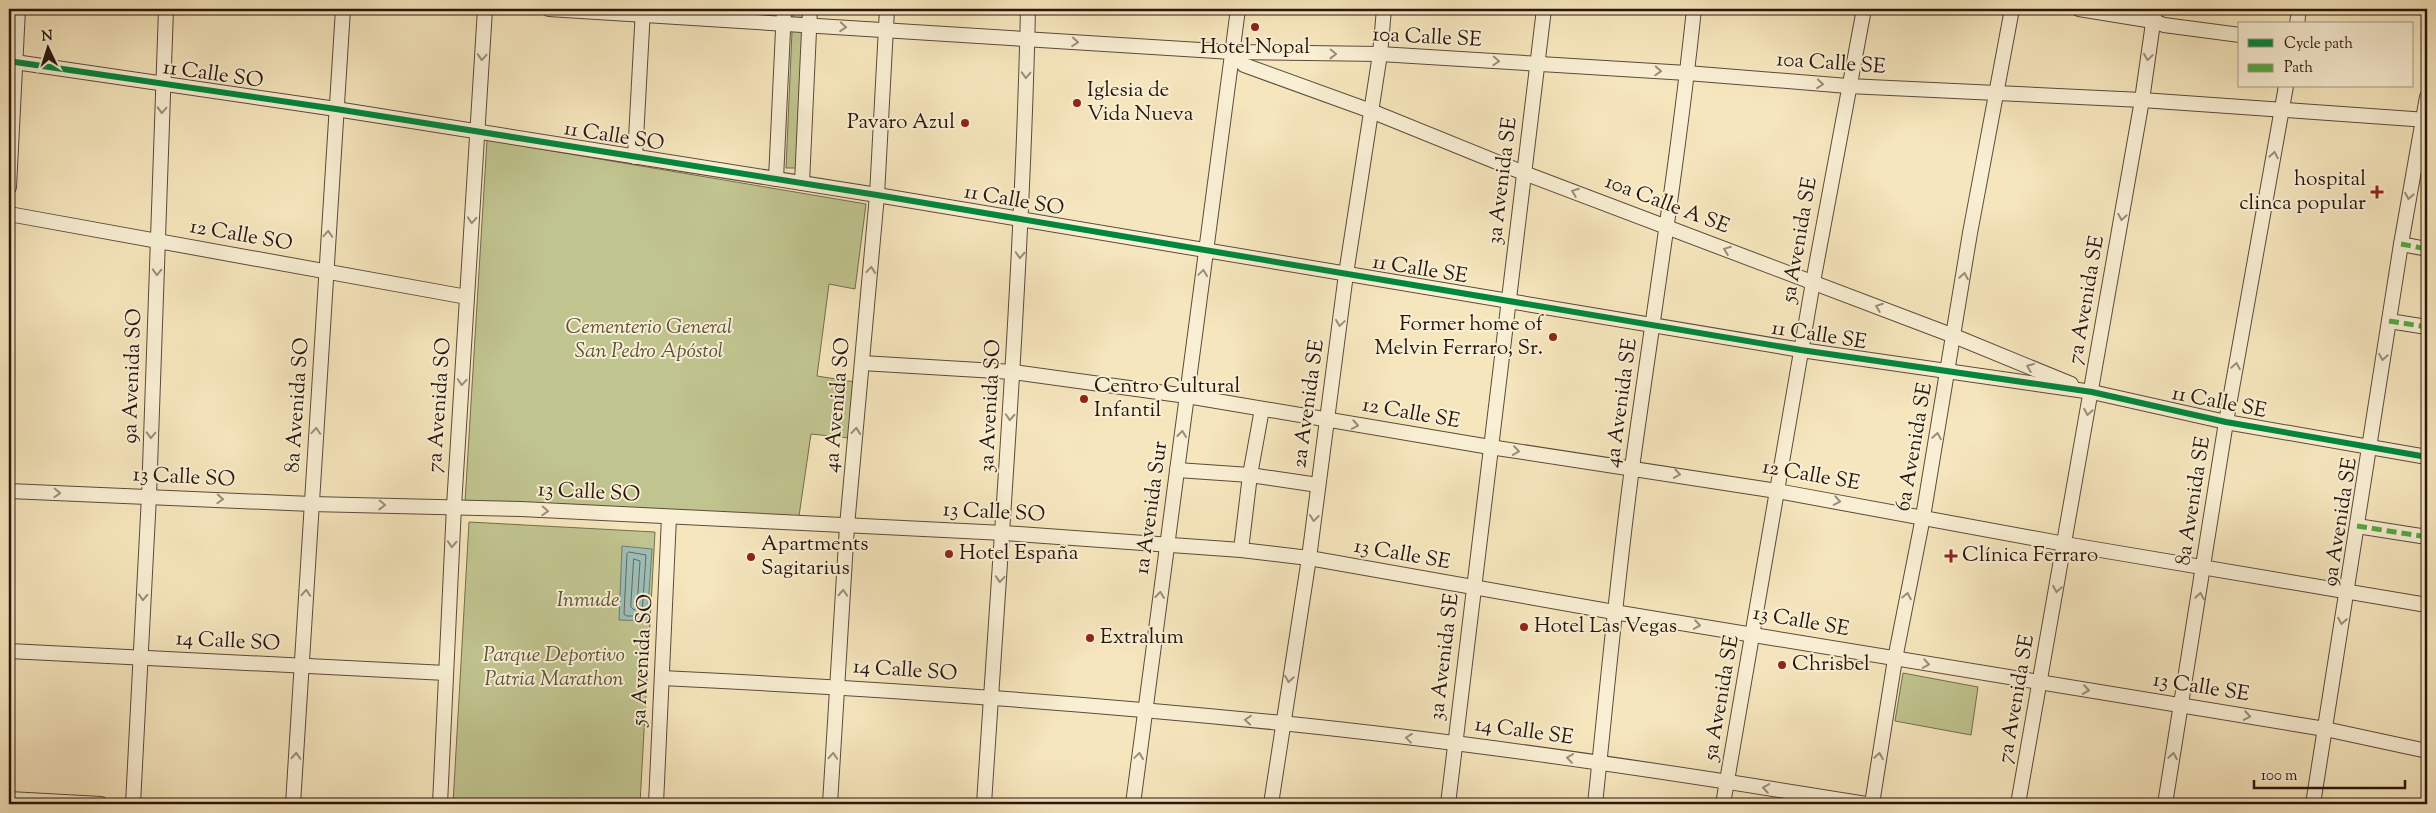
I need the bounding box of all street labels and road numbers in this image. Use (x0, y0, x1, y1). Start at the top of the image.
street label: 10a Calle SE (1372, 20, 1483, 56)
street label: 10a Calle SE (1775, 45, 1887, 83)
street label: 11 Calle SO (161, 53, 265, 97)
street label: 11 Calle SO (562, 114, 666, 160)
street label: 3a Avenida SE (1480, 115, 1526, 246)
street label: 10a Calle A SE (1600, 168, 1734, 243)
street label: 5a Avenida SE (1774, 175, 1826, 306)
street label: 11 Calle SO (962, 177, 1066, 225)
street label: 12 Calle SO (187, 212, 295, 260)
street label: 7a Avenida SE (2061, 233, 2113, 367)
street label: 11 Calle SE (1370, 248, 1470, 292)
street label: 9a Avenida SO (116, 308, 150, 444)
street label: 11 Calle SE (1769, 314, 1869, 358)
street label: 8a Avenida SO (278, 336, 318, 474)
street label: 7a Avenida SO (420, 336, 460, 474)
street label: 4a Avenida SO (817, 336, 859, 474)
street label: 4a Avenida SE (1598, 336, 1646, 470)
street label: 2a Avenida SE (1285, 337, 1333, 470)
street label: 3a Avenida SO (973, 339, 1009, 473)
street label: 11 Calle SE (2169, 379, 2269, 427)
street label: 6a Avenida SE (1889, 380, 1941, 514)
street label: 12 Calle SE (1360, 391, 1463, 437)
street label: 8a Avenida SE (2169, 434, 2219, 568)
street label: 1a Avenida Sur (1128, 439, 1176, 577)
street label: 12 Calle SE (1760, 453, 1863, 499)
street label: 9a Avenida SE (2316, 455, 2366, 589)
street label: 13 Calle SO (132, 460, 236, 496)
street label: 13 Calle SO (537, 475, 641, 511)
street label: 13 Calle SO (942, 495, 1046, 531)
street label: 13 Calle SE (1351, 532, 1453, 578)
street label: 3a Avenida SE (1422, 591, 1468, 722)
street label: 5a Avenida SO (625, 593, 661, 728)
street label: 13 Calle SE (1750, 599, 1852, 645)
street label: 14 Calle SO (175, 624, 281, 660)
street label: 7a Avenida SE (1991, 632, 2043, 766)
street label: 5a Avenida SE (1696, 633, 1748, 764)
street label: 14 Calle SO (852, 652, 958, 690)
street label: 13 Calle SE (2151, 666, 2252, 710)
street label: 14 Calle SE (1473, 710, 1576, 754)

